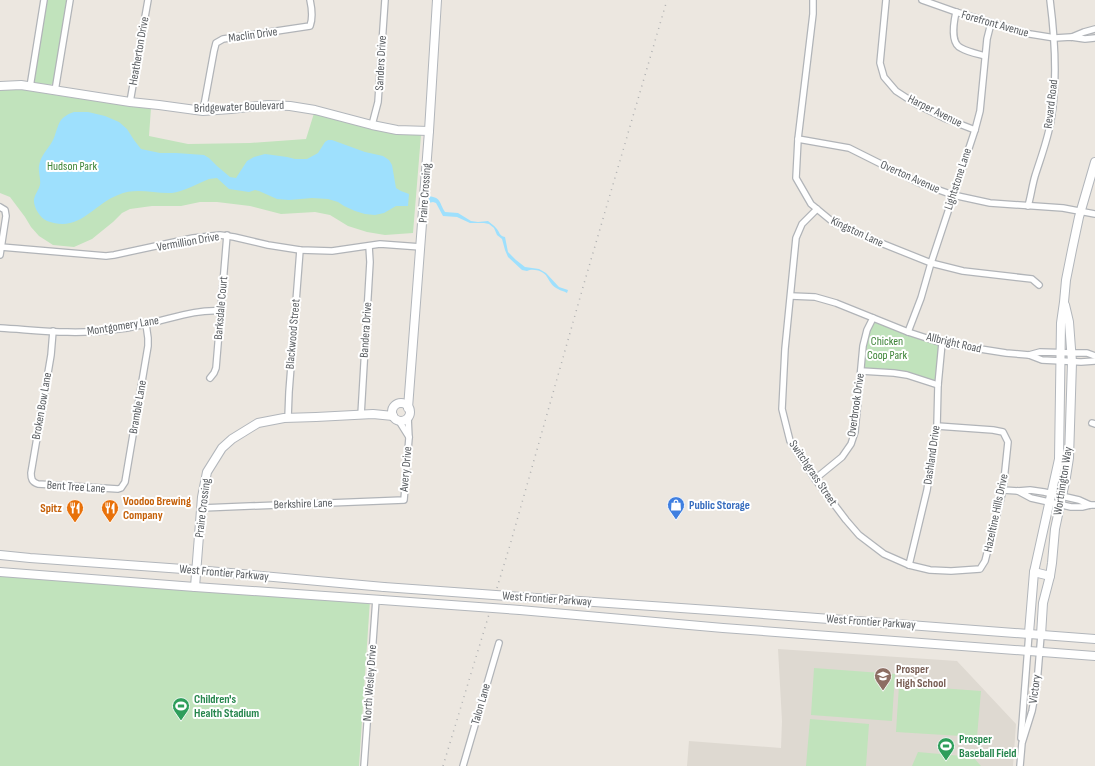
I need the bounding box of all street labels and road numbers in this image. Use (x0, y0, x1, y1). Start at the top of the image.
street label: Forefront Avenue (960, 7, 1031, 41)
street label: Heatherton Drive (126, 15, 152, 86)
street label: Maclin Drive (228, 24, 279, 46)
street label: Sanders Drive (372, 35, 390, 91)
street label: Revard Road (1041, 79, 1061, 129)
street label: Harper Avenue (905, 91, 965, 131)
street label: Bridgewater Boulevard (194, 98, 284, 116)
street label: Lightstone Lane (941, 146, 975, 212)
street label: Overton Avenue (878, 157, 942, 197)
street label: Praire Crossing (415, 162, 435, 223)
street label: Kingston Lane (828, 213, 886, 251)
street label: Vermillion Drive (156, 229, 221, 255)
street label: Barksdale Court (211, 275, 231, 340)
street label: Blackwood Street (282, 298, 304, 370)
street label: Bandera Drive (357, 302, 375, 358)
street label: Montgomery Lane (86, 313, 160, 339)
street label: Allbright Road (924, 329, 983, 357)
street label: Broken Bow Lane (29, 371, 55, 441)
street label: Overbrook Drive (844, 372, 868, 438)
street label: Bramble Lane (126, 379, 150, 435)
street label: Dashland Drive (920, 424, 944, 486)
street label: Switchgrass Street (786, 437, 841, 509)
street label: Worthington Way (1050, 445, 1076, 516)
street label: Avery Drive (396, 446, 415, 493)
street label: Hazeltine Hills Drive (980, 472, 1012, 554)
street label: Bent Tree Lane (46, 477, 106, 497)
street label: Praire Crossing (192, 477, 214, 539)
street label: Berkshire Lane (273, 495, 333, 513)
street label: West Frontier Parkway (179, 562, 270, 584)
street label: West Frontier Parkway (502, 588, 593, 610)
street label: West Frontier Parkway (826, 611, 917, 633)
street label: North Wesley Drive (360, 644, 380, 722)
street label: Victory (1026, 673, 1045, 704)
street label: Talon Lane (468, 682, 494, 726)

